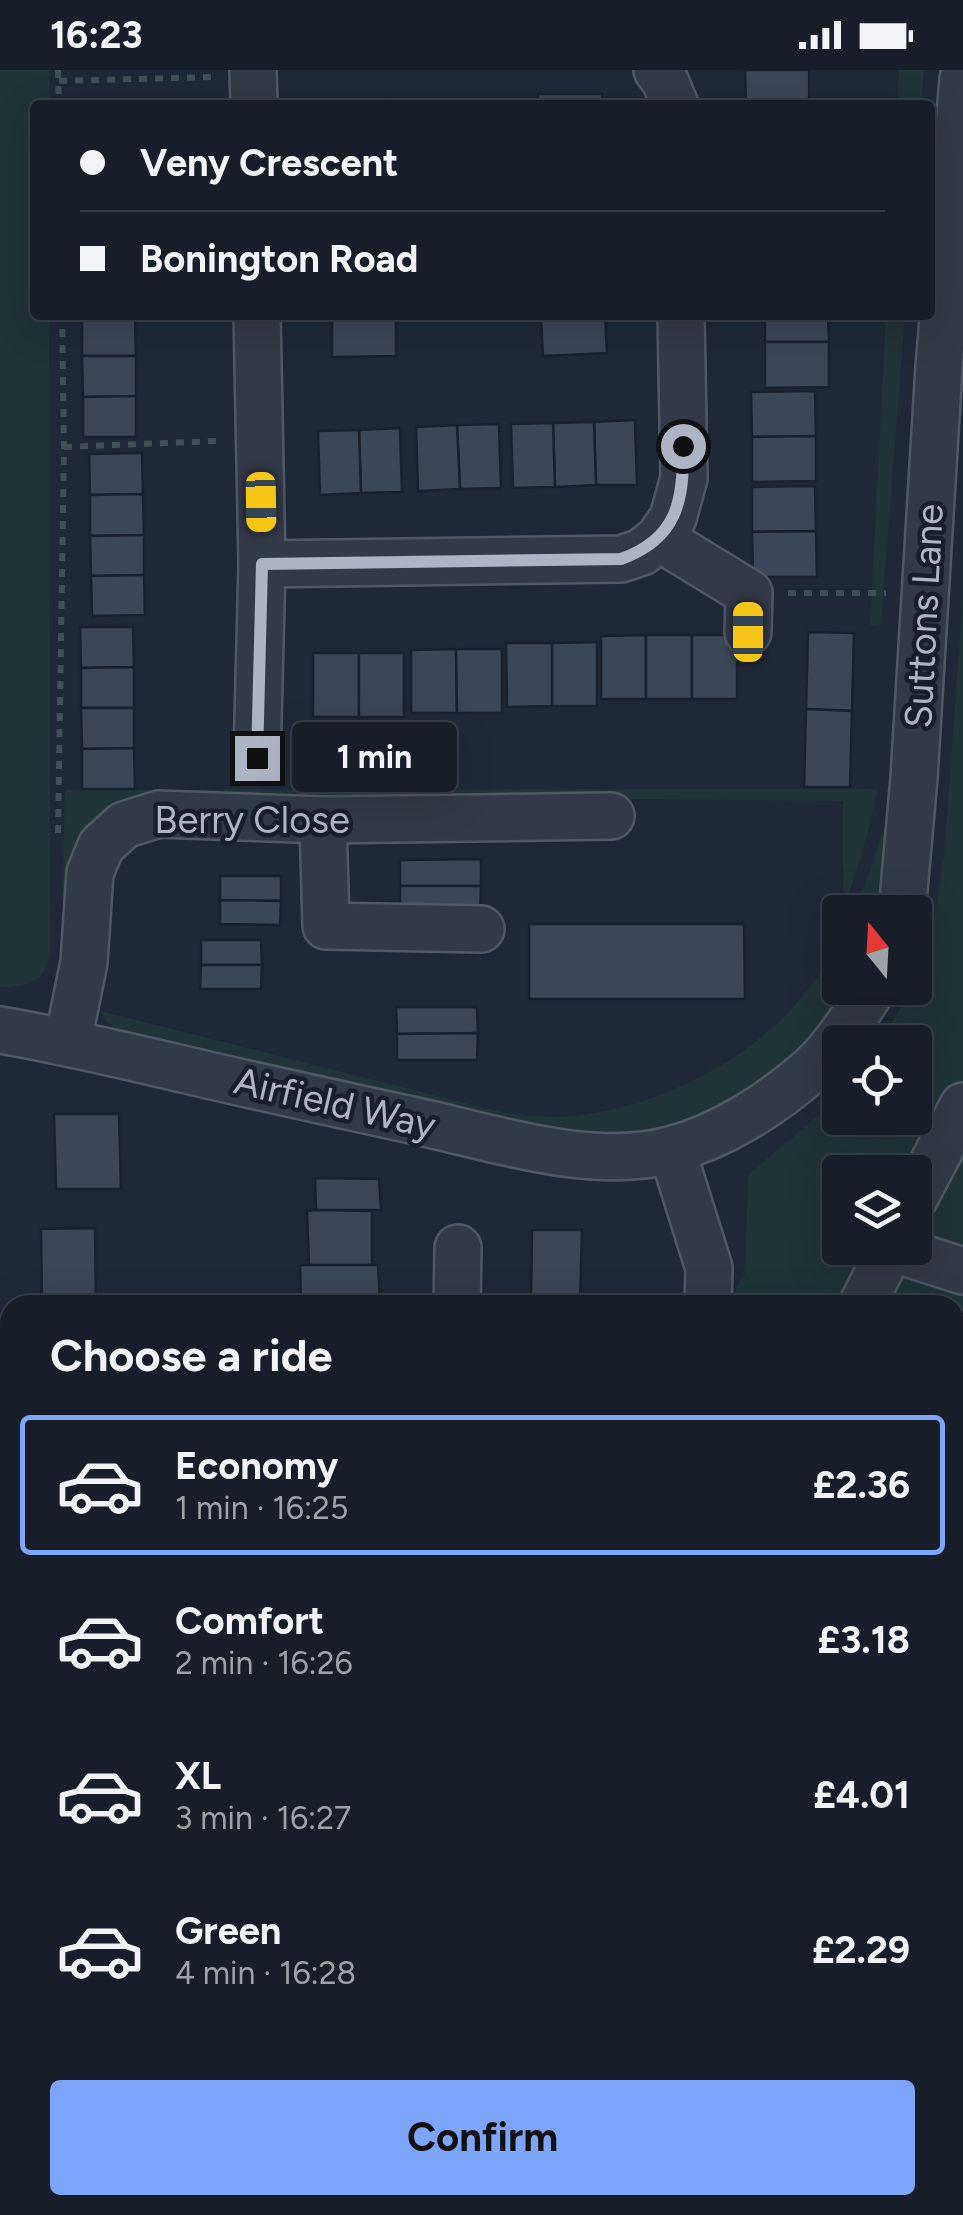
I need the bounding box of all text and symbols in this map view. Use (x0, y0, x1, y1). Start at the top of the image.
text: 16:23 (50, 12, 143, 58)
text: Veny Crescent (140, 140, 398, 186)
text: Bonington Road (140, 236, 418, 282)
route start (661, 424, 706, 469)
car (245, 472, 277, 532)
street label: Suttons Lane (895, 503, 953, 729)
car (733, 602, 763, 662)
callout: 1 min (292, 723, 457, 793)
route end (235, 736, 280, 781)
text: 1 min (337, 738, 412, 776)
street label: Berry Close (154, 797, 350, 843)
north arrow (822, 895, 932, 1005)
map controls (822, 895, 932, 1265)
button: locate (822, 1025, 932, 1135)
street label: Airfield Way (230, 1058, 440, 1148)
button: layers (822, 1155, 932, 1265)
text: Choose a ride (50, 1328, 332, 1382)
icon: car (55, 1440, 145, 1530)
text: Economy (175, 1443, 338, 1489)
text: £2.36 (813, 1462, 910, 1508)
text: 1 min · 16:25 (175, 1489, 348, 1527)
icon: car (55, 1595, 145, 1685)
text: Comfort (175, 1598, 324, 1644)
text: £3.18 (818, 1617, 910, 1663)
text: 2 min · 16:26 (175, 1644, 353, 1682)
icon: car (55, 1750, 145, 1840)
text: XL (175, 1753, 221, 1799)
text: £4.01 (813, 1772, 910, 1818)
text: 3 min · 16:27 (175, 1799, 351, 1837)
icon: car (55, 1905, 145, 1995)
text: Green (175, 1908, 281, 1954)
text: £2.29 (812, 1927, 910, 1973)
text: 4 min · 16:28 (175, 1954, 356, 1992)
button: Confirm (50, 2080, 915, 2195)

